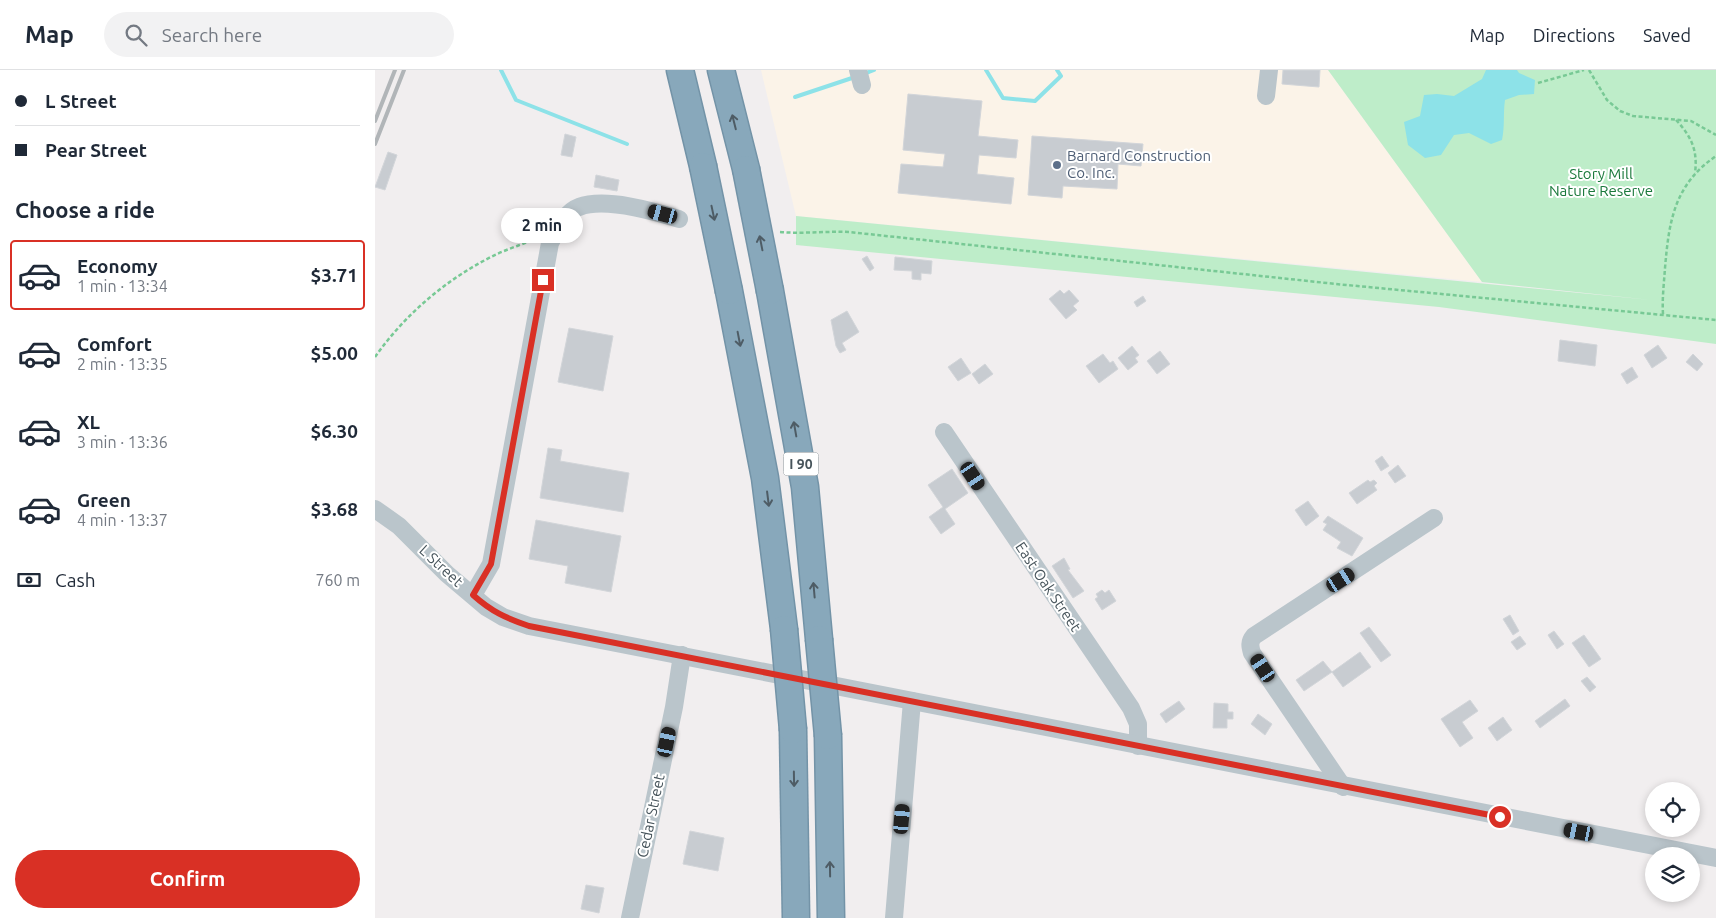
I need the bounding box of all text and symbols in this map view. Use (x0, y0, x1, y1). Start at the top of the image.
search box (104, 12, 454, 57)
text: Map (25, 21, 74, 48)
icon: search (122, 21, 150, 49)
text: Search here (162, 24, 262, 46)
text: Map (1469, 25, 1505, 45)
text: Directions (1533, 25, 1615, 45)
text: Saved (1643, 25, 1691, 45)
text: L Street (45, 90, 117, 112)
one-way arrow (729, 114, 738, 130)
text: Pear Street (45, 139, 147, 161)
place label: Barnard Construction Co. Inc. (1067, 147, 1211, 181)
marker: Barnard Construction Co. Inc. (1051, 159, 1063, 171)
park label: Story Mill Nature Reserve (1549, 165, 1653, 199)
text: Choose a ride (15, 197, 155, 222)
car (646, 203, 679, 225)
one-way arrow (709, 205, 718, 221)
callout: 2 min (502, 208, 584, 242)
text: 2 min (522, 216, 562, 234)
one-way arrow (755, 236, 765, 252)
icon: car (17, 253, 62, 298)
text: Economy (77, 255, 158, 277)
text: $3.71 (310, 264, 358, 286)
route end (532, 269, 554, 291)
text: 1 min · 13:34 (77, 277, 168, 295)
icon: car (17, 331, 62, 376)
one-way arrow (734, 331, 744, 347)
text: Comfort (77, 333, 152, 355)
text: $5.00 (310, 342, 358, 364)
text: 2 min · 13:35 (77, 355, 168, 373)
icon: car (17, 409, 62, 454)
text: XL (77, 411, 100, 433)
text: $6.30 (310, 420, 358, 442)
one-way arrow (789, 421, 799, 437)
text: 3 min · 13:36 (77, 433, 168, 451)
road number: I 90 (783, 452, 819, 476)
car (958, 459, 987, 493)
icon: car (17, 487, 62, 532)
text: Green (77, 489, 131, 511)
one-way arrow (763, 491, 773, 507)
text: $3.68 (310, 498, 358, 520)
text: 4 min · 13:37 (77, 511, 168, 529)
street label: East Oak Street (1012, 539, 1085, 635)
street label: L Street (416, 541, 467, 590)
icon: cash (15, 566, 43, 594)
car (1324, 566, 1357, 594)
text: Cash (55, 569, 96, 591)
text: 760 m (315, 571, 360, 589)
one-way arrow (809, 583, 819, 599)
car (1248, 651, 1277, 685)
car (656, 726, 677, 758)
one-way arrow (789, 770, 799, 787)
street label: Cedar Street (633, 772, 668, 859)
map controls (1645, 782, 1700, 902)
button: locate (1645, 782, 1700, 837)
car (893, 803, 910, 835)
route start (1489, 806, 1511, 828)
car (1562, 822, 1595, 842)
button: layers (1645, 847, 1700, 902)
button: Confirm (15, 850, 360, 908)
one-way arrow (825, 862, 835, 878)

